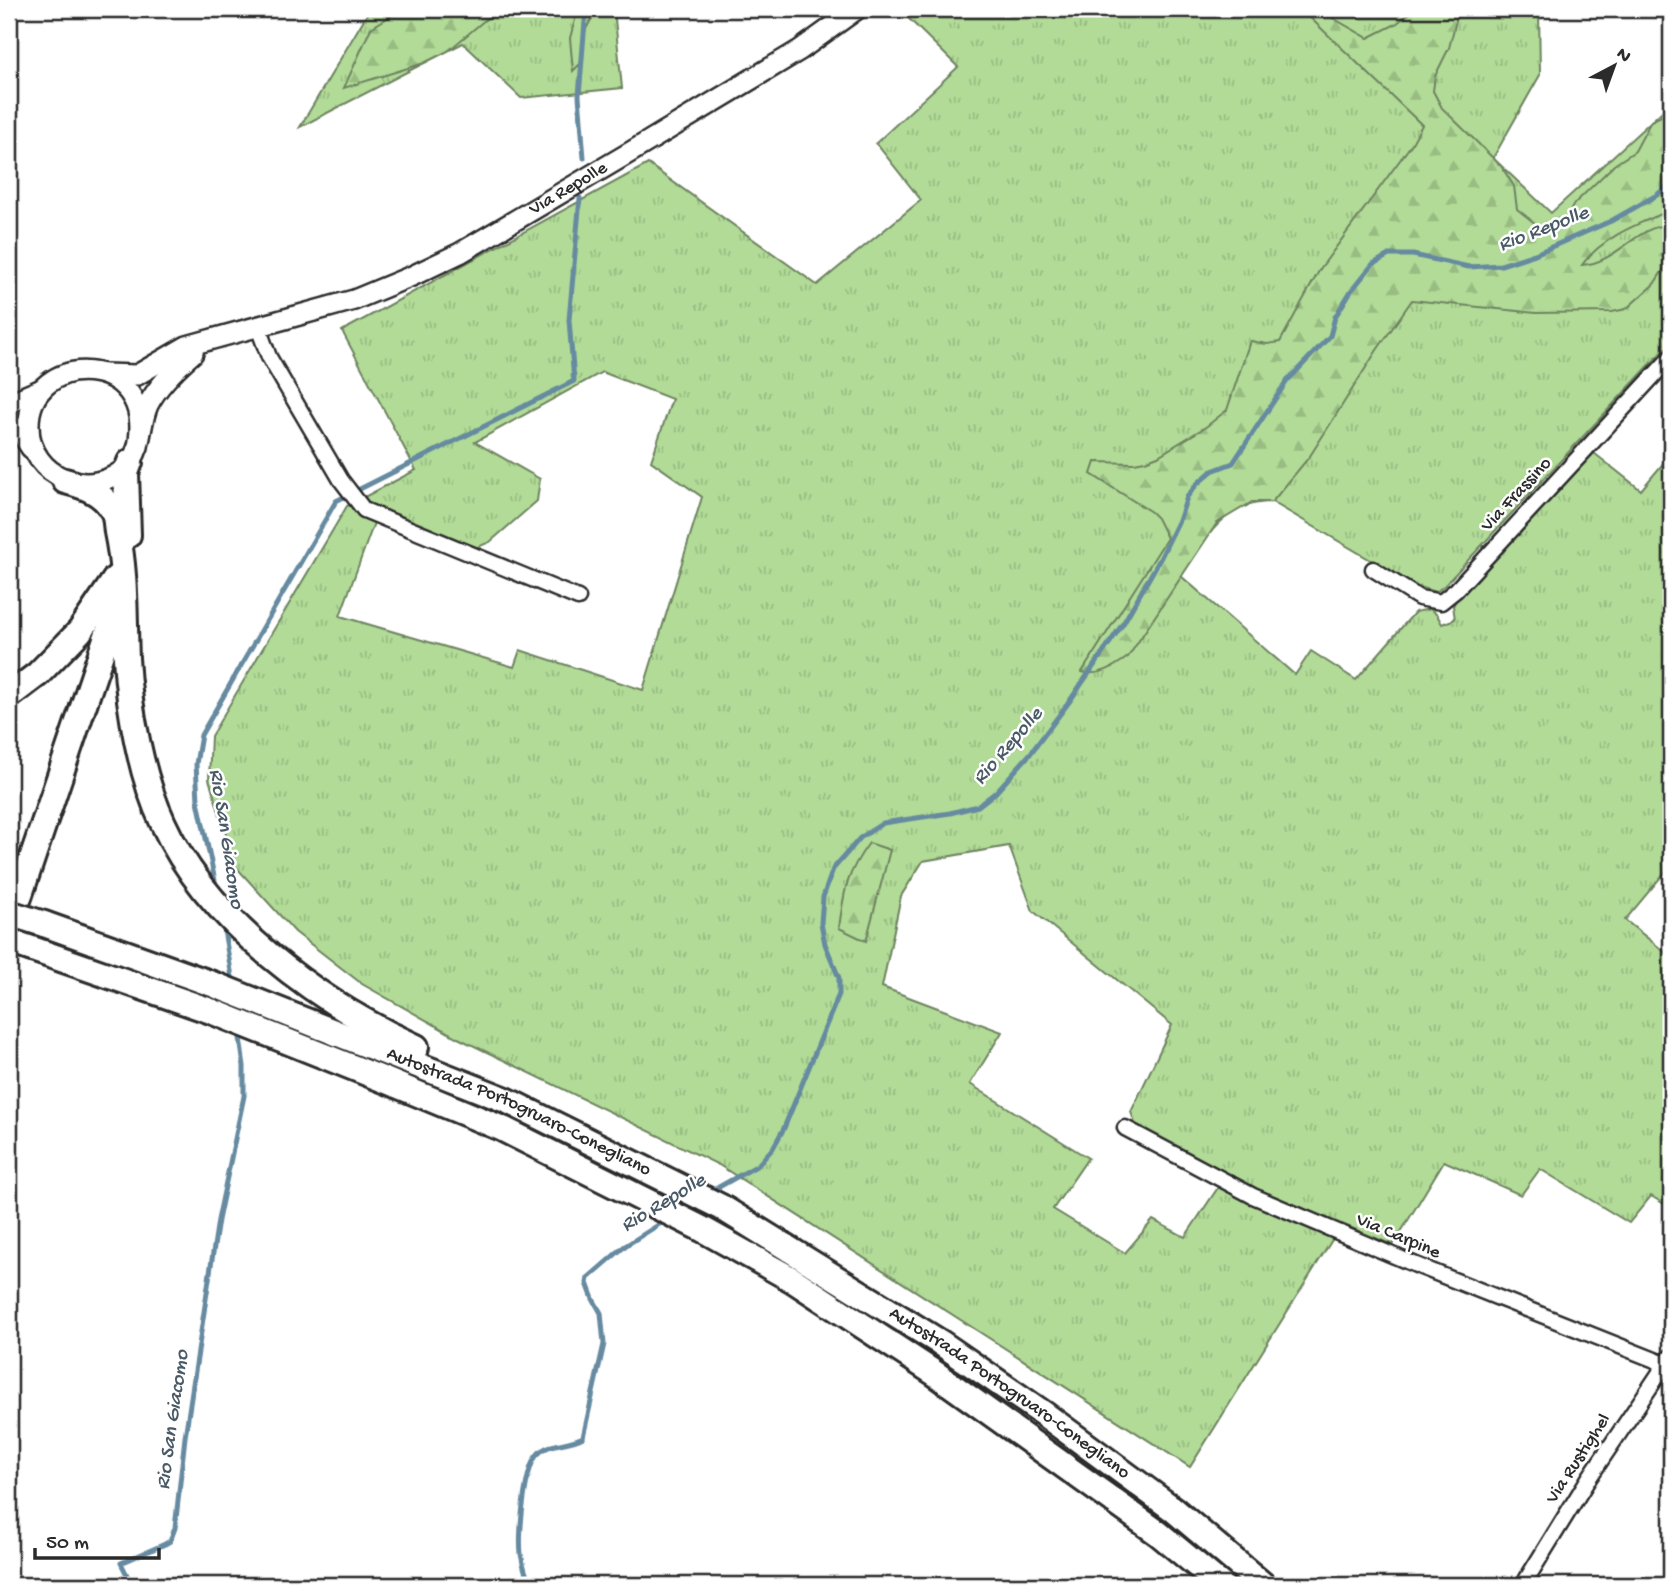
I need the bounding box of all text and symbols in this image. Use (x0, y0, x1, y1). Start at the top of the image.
north arrow (1578, 32, 1648, 102)
text: N (1611, 43, 1635, 69)
street label: Via Repolle (524, 157, 612, 221)
water label: Rio Repolle (1495, 201, 1594, 259)
street label: Via Frassino (1476, 453, 1557, 538)
water label: Rio Repolle (969, 702, 1050, 791)
water label: Rio San Giacomo (202, 767, 249, 912)
street label: Autostrada Portogruaro-Conegliano (383, 1042, 655, 1182)
water label: Rio Repolle (617, 1168, 712, 1239)
street label: Via Carpine (1351, 1209, 1444, 1265)
street label: Autostrada Portogruaro-Conegliano (885, 1302, 1134, 1485)
water label: Rio San Giacomo (152, 1347, 196, 1492)
street label: Via Rustighel (1541, 1410, 1617, 1509)
scale bar (35, 1517, 159, 1561)
text: 50 m (46, 1532, 89, 1557)

